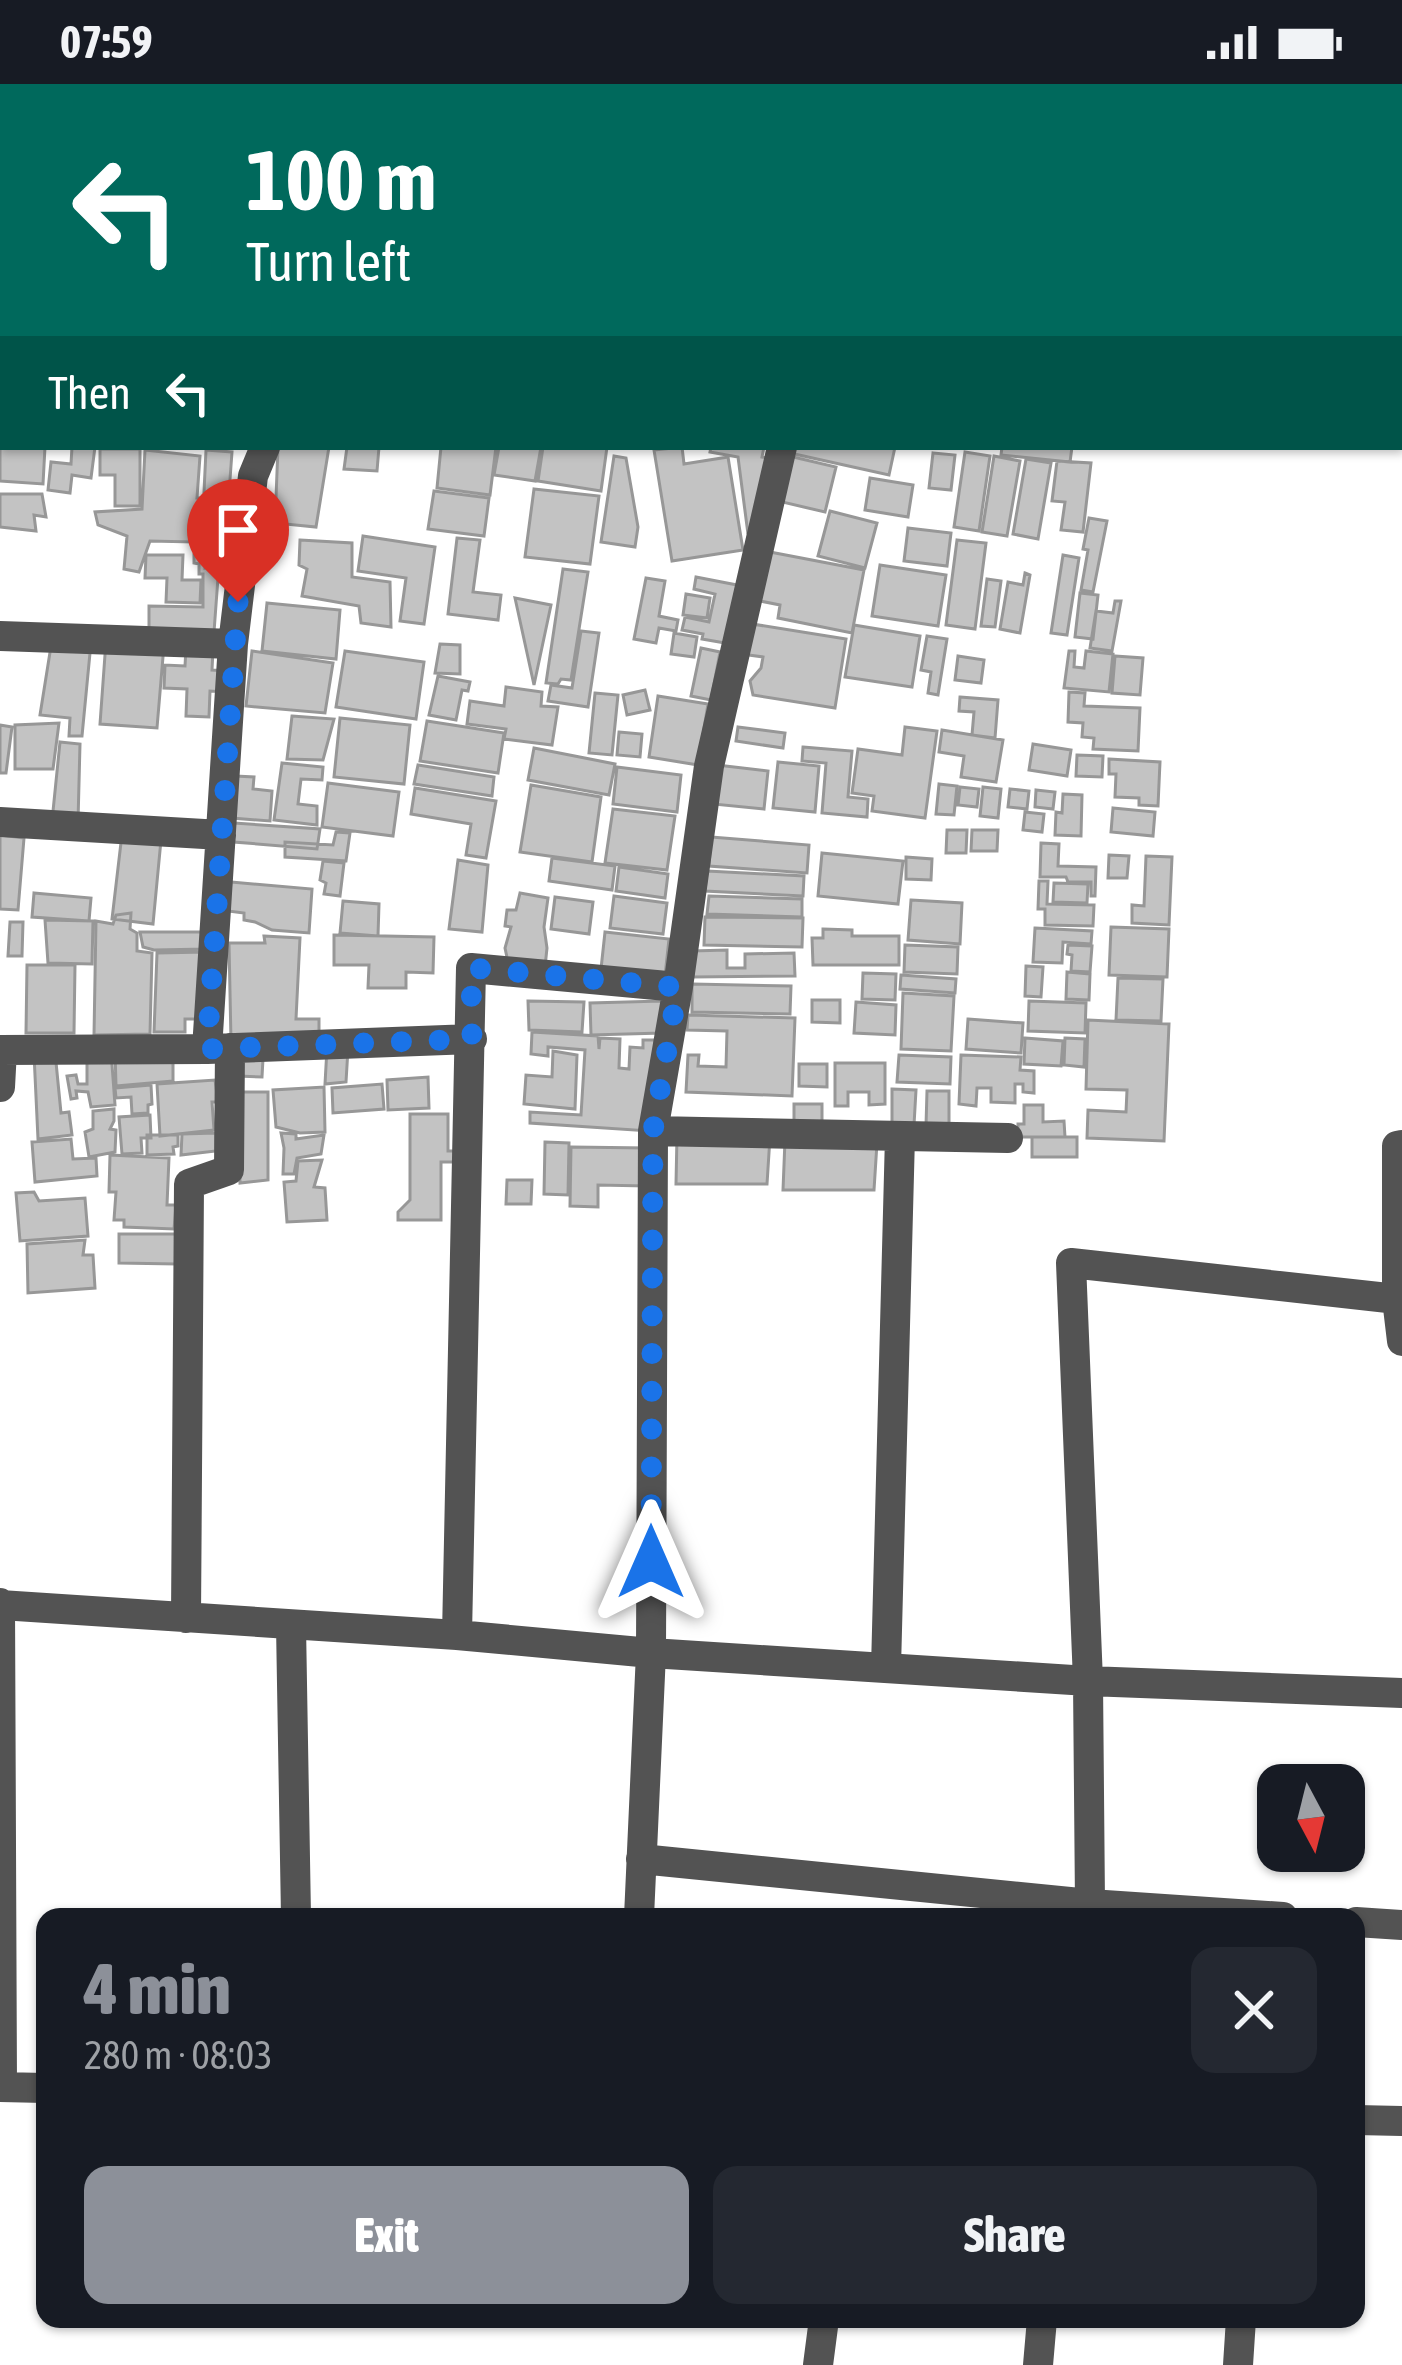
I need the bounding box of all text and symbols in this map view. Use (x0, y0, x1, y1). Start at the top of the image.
text: 07:59 (60, 16, 153, 68)
icon: left (48, 132, 204, 288)
text: 100 m (246, 132, 436, 228)
text: Turn left (246, 231, 411, 292)
icon: left (155, 360, 221, 426)
text: Then (48, 367, 131, 419)
pin (187, 479, 289, 602)
icon: arrive (205, 497, 271, 563)
position arrow (588, 1499, 714, 1625)
north arrow (1257, 1764, 1365, 1872)
map controls (1257, 1764, 1365, 1872)
text: 4 min (84, 1947, 231, 2029)
button: close (1191, 1947, 1317, 2073)
text: 280 m · 08:03 (84, 2033, 273, 2077)
button: Exit (84, 2166, 689, 2304)
button: Share (713, 2166, 1317, 2304)

